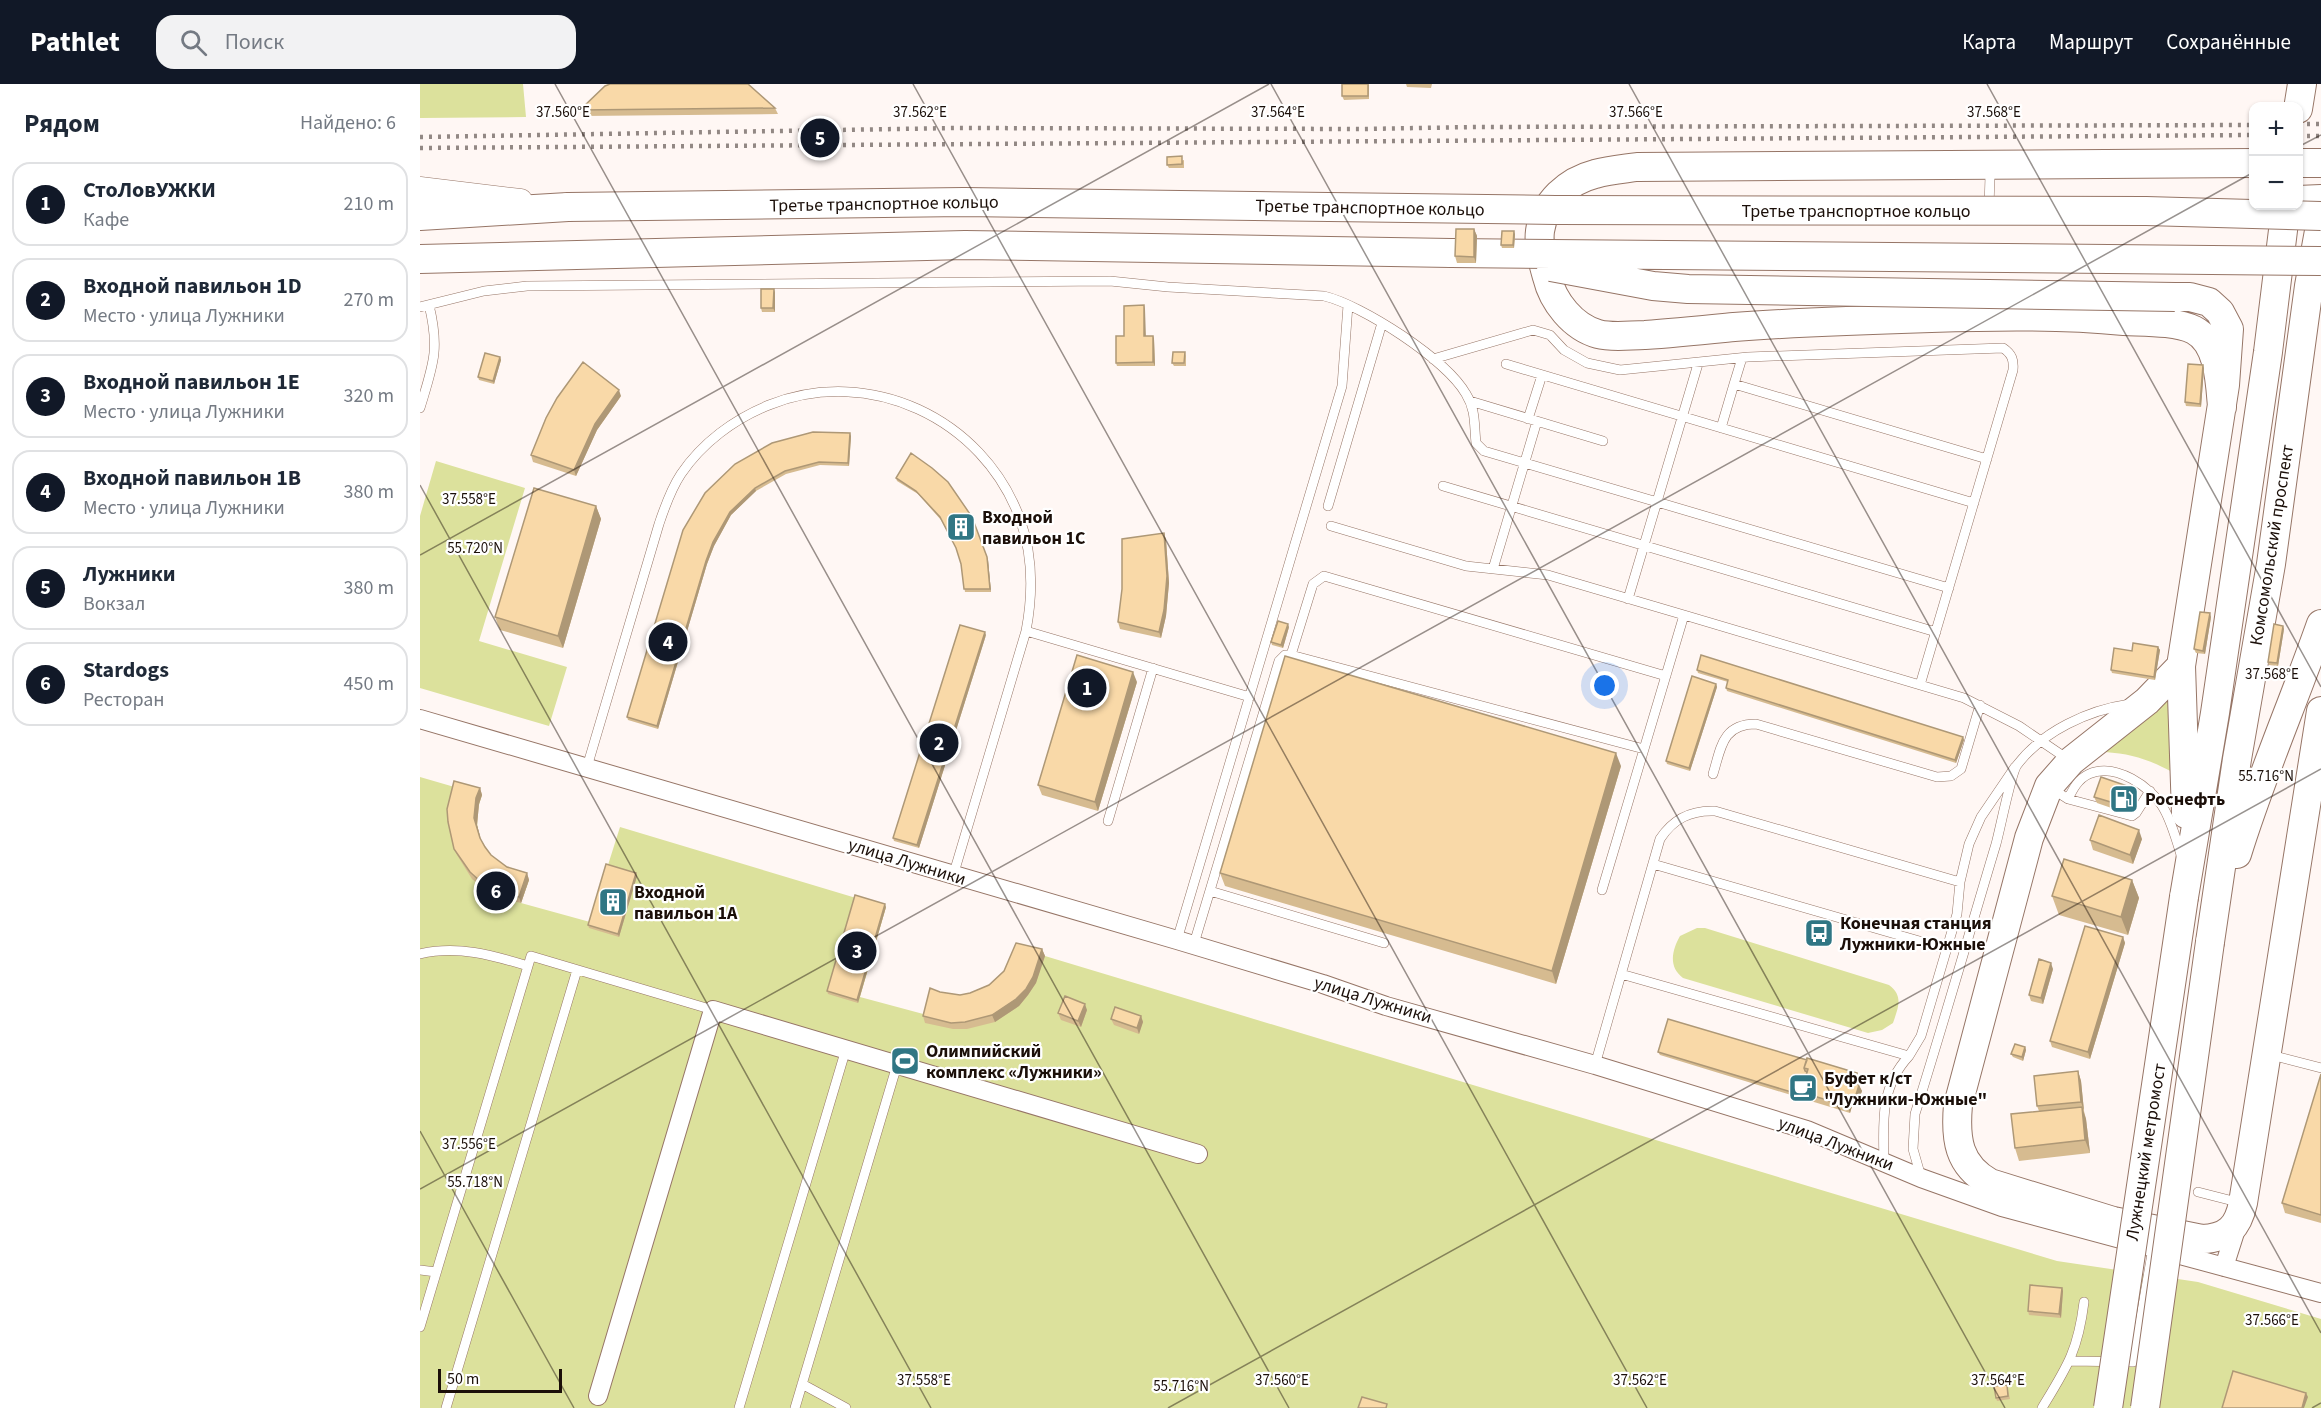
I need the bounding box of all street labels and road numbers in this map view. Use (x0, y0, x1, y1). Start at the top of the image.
street label: Третье транспортное кольцо (769, 190, 999, 218)
street label: Третье транспортное кольцо (1255, 194, 1485, 222)
street label: Третье транспортное кольцо (1741, 199, 1971, 224)
street label: Комсомольский проспект (2244, 443, 2300, 647)
street label: улица Лужники (845, 832, 969, 892)
street label: улица Лужники (1311, 970, 1435, 1030)
street label: Лужнецкий метромост (2120, 1061, 2172, 1243)
street label: улица Лужники (1775, 1110, 1897, 1178)

